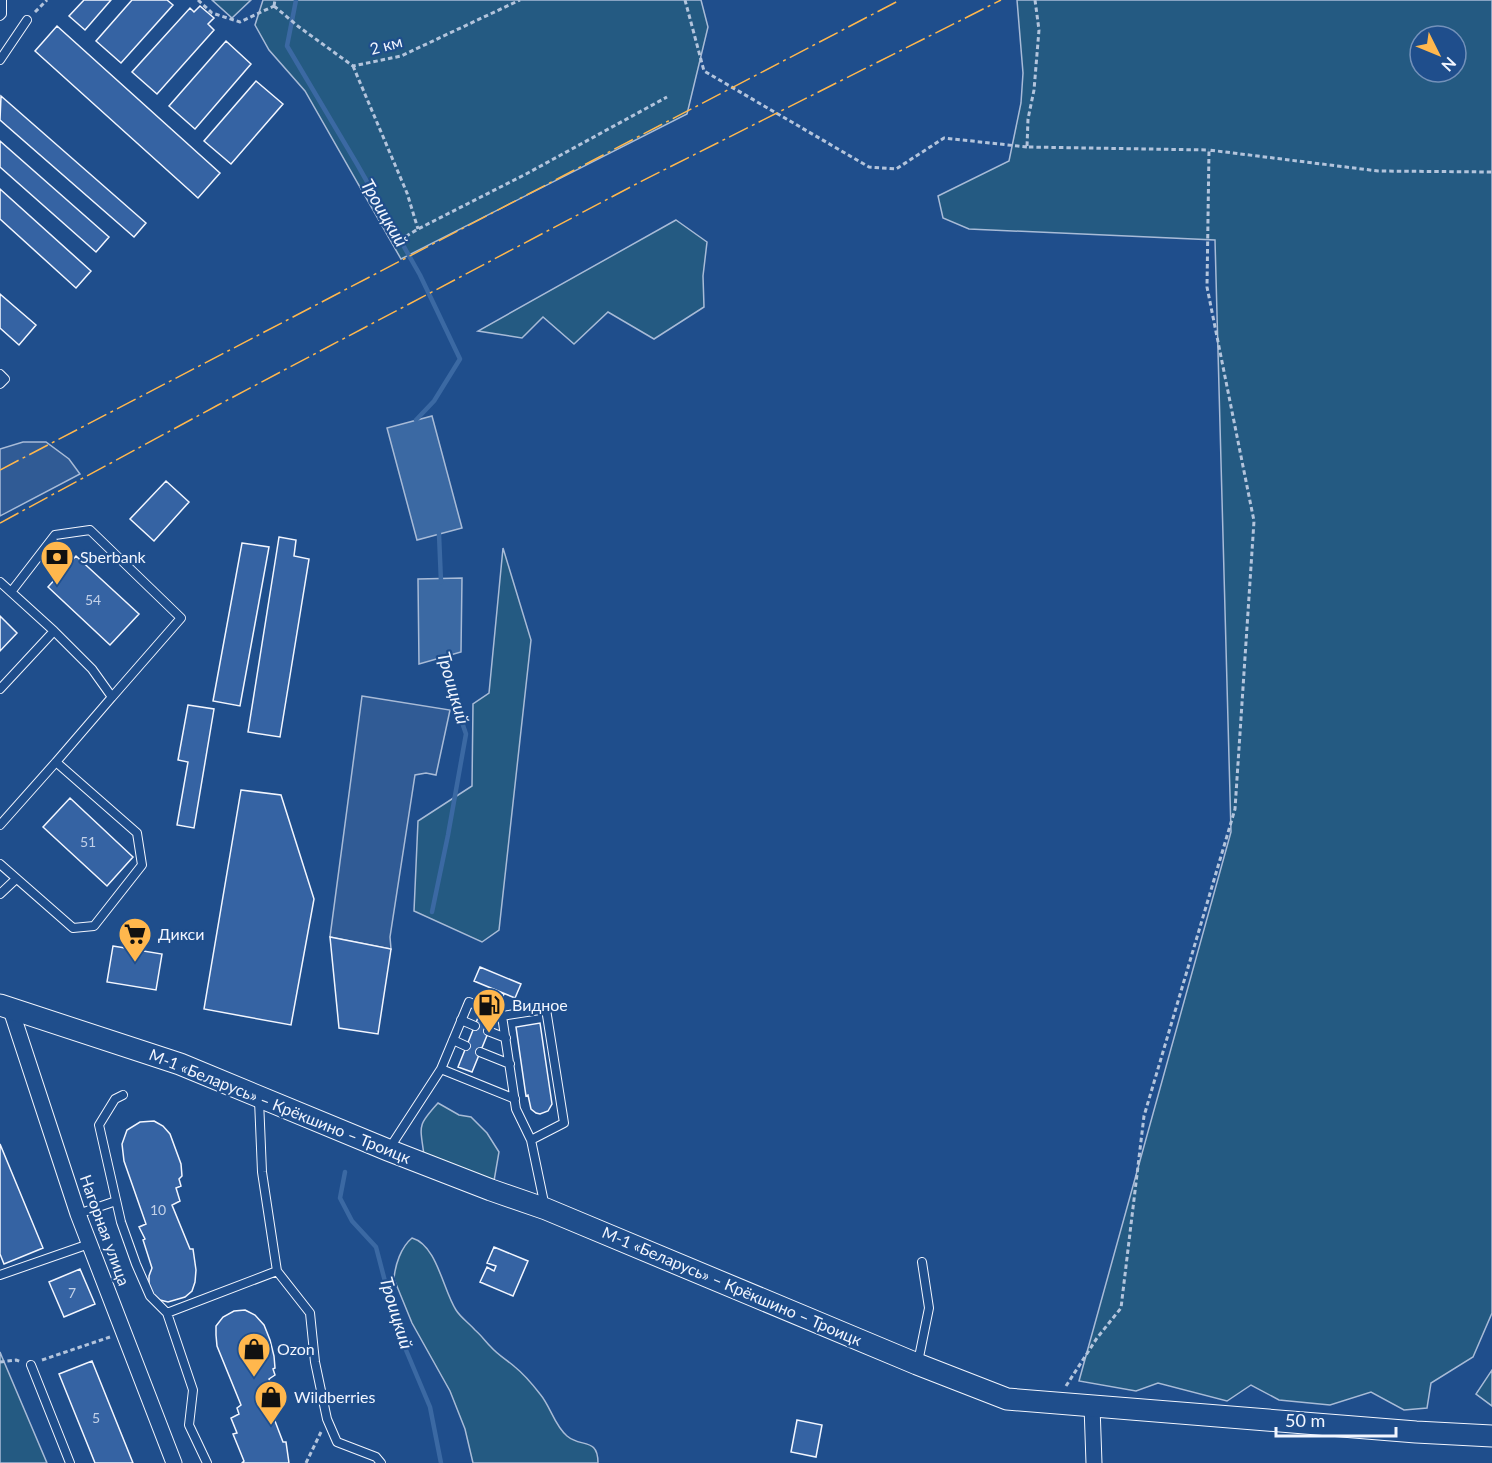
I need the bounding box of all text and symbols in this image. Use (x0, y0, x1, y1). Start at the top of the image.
north arrow (1408, 24, 1468, 84)
street label: 2 км (367, 31, 404, 58)
text: N (1438, 54, 1460, 76)
water label: Троицкий (357, 175, 413, 250)
bank icon: Sberbank (39, 539, 75, 586)
place label: Sberbank (80, 547, 147, 566)
house number: 54 (85, 591, 101, 608)
water label: Троицкий (433, 649, 475, 727)
house number: 51 (80, 833, 96, 850)
supermarket icon: Дикси (117, 916, 153, 963)
place label: Дикси (158, 924, 204, 943)
fuel station icon: Видное (471, 987, 507, 1034)
place label: Видное (512, 995, 568, 1014)
street label: М-1 «Беларусь» – Крёкшино – Троицк (147, 1044, 414, 1167)
street label: Нагорная улица (77, 1172, 134, 1288)
house number: 10 (150, 1201, 166, 1218)
street label: М-1 «Беларусь» – Крёкшино – Троицк (600, 1222, 866, 1349)
water label: Троицкий (376, 1274, 418, 1352)
house number: 7 (68, 1284, 76, 1301)
shop icon: Ozon (236, 1331, 272, 1378)
place label: Ozon (277, 1339, 315, 1358)
shop icon: Wildberries (253, 1379, 289, 1426)
place label: Wildberries (294, 1387, 375, 1406)
scale bar (1276, 1400, 1396, 1438)
house number: 5 (92, 1409, 100, 1426)
text: 50 m (1285, 1409, 1325, 1431)

